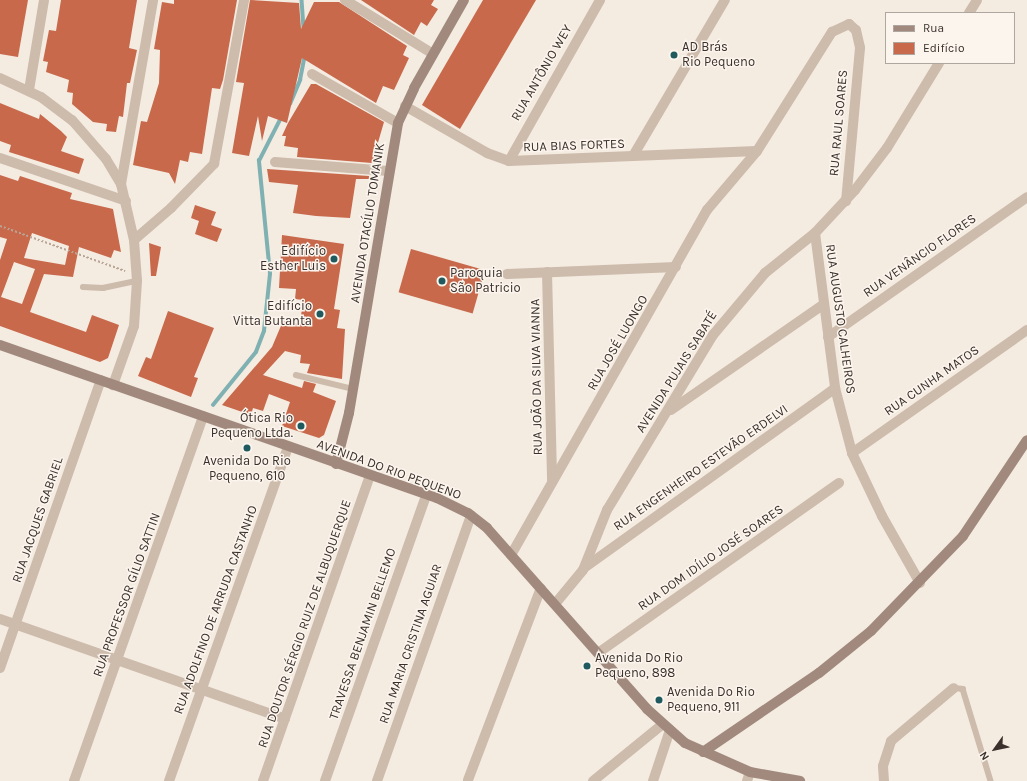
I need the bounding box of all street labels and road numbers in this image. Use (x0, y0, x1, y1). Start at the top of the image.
street label: RUA ANTÔNIO WEY (508, 22, 576, 124)
street label: RUA RAUL SOARES (827, 69, 851, 177)
street label: RUA BIAS FORTES (523, 136, 625, 156)
street label: AVENIDA OTACÍLIO TOMANIK (348, 142, 388, 304)
street label: RUA VENÂNCIO FLORES (860, 211, 980, 301)
street label: RUA AUGUSTO CALHEIROS (822, 243, 858, 395)
street label: RUA JOSÉ LUONGO (584, 293, 652, 393)
street label: RUA JOÃO DA SILVA VIANNA (528, 298, 546, 456)
street label: AVENIDA PUJAIS SABATÉ (633, 308, 721, 436)
street label: RUA CUNHA MATOS (882, 342, 982, 420)
street label: RUA ENGENHEIRO ESTEVÃO ERDELVI (611, 402, 791, 534)
street label: AVENIDA DO RIO PEQUENO (315, 437, 463, 503)
street label: RUA JACQUES GABRIEL (9, 455, 67, 585)
street label: RUA DOUTOR SÉRGIO RUIZ DE ALBUQUERQUE (255, 498, 355, 750)
street label: RUA DOM IDÍLIO JOSÉ SOARES (635, 502, 787, 614)
street label: RUA ADOLFINO DE ARRUDA CASTANHO (171, 503, 261, 717)
street label: RUA PROFESSOR GÍLIO SATTIN (90, 511, 164, 679)
street label: TRAVESSA BENJAMIN BELLEMO (326, 546, 400, 722)
street label: RUA MARIA CRISTINA AGUIAR (376, 562, 446, 726)

